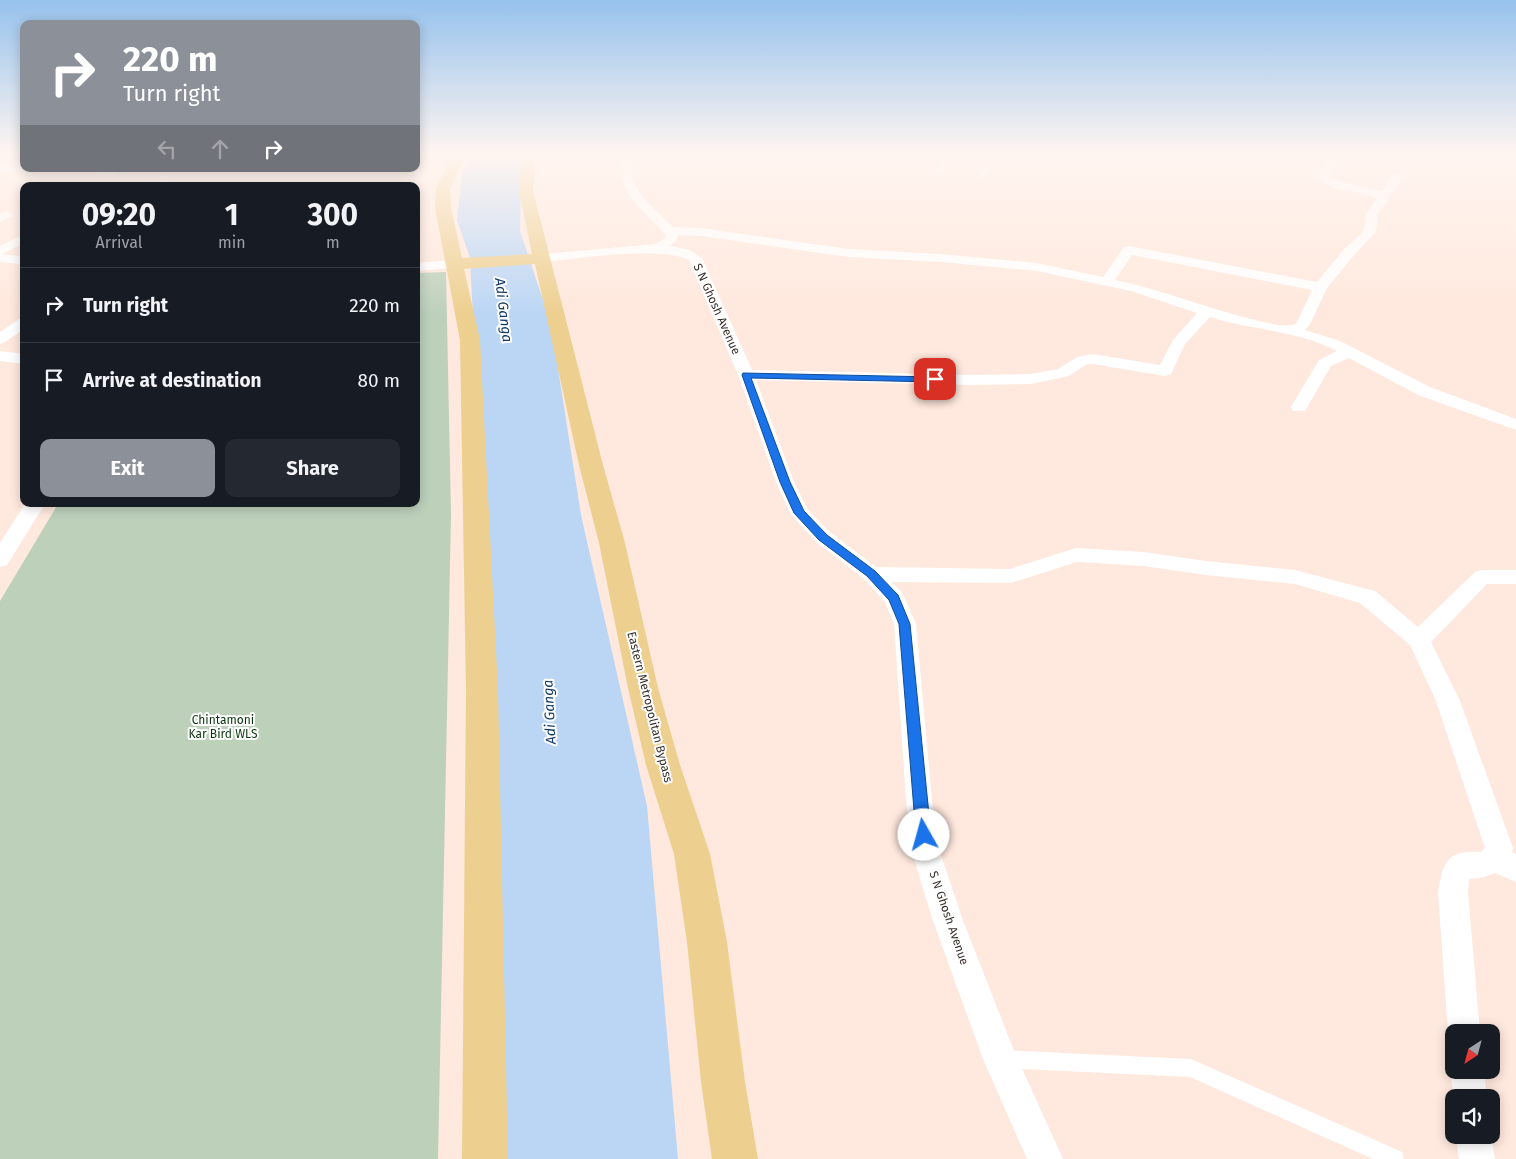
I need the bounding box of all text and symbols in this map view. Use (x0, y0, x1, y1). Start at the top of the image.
text: 220 m (123, 38, 218, 80)
icon: right (40, 40, 105, 105)
text: Turn right (123, 80, 220, 107)
icon: left (153, 135, 181, 163)
icon: ahead (206, 135, 234, 163)
icon: right (259, 135, 287, 163)
text: 09:20 (82, 197, 156, 233)
text: 1 (225, 197, 239, 233)
text: 300 (307, 197, 358, 233)
text: Arrival (96, 233, 142, 252)
text: min (218, 233, 246, 252)
text: m (326, 233, 340, 252)
street label: S N Ghosh Avenue (691, 261, 743, 357)
water label: Adi Ganga (491, 276, 516, 343)
icon: right (40, 291, 68, 319)
text: Turn right (83, 294, 168, 317)
text: 220 m (349, 294, 400, 317)
pin (914, 358, 956, 400)
icon: arrive (921, 365, 949, 393)
icon: arrive (40, 366, 68, 394)
text: Arrive at destination (83, 369, 262, 392)
text: 80 m (358, 369, 400, 392)
button: Exit (40, 439, 215, 497)
button: Share (225, 439, 400, 497)
street label: Eastern Metropolitan Bypass (624, 630, 676, 784)
water label: Adi Ganga (539, 679, 560, 746)
park label: Chintamoni Kar Bird WLS (189, 713, 258, 741)
position arrow (897, 808, 949, 860)
street label: S N Ghosh Avenue (926, 869, 972, 967)
north arrow (1445, 1024, 1500, 1079)
map controls (1445, 1024, 1500, 1144)
button: sound (1445, 1089, 1500, 1144)

